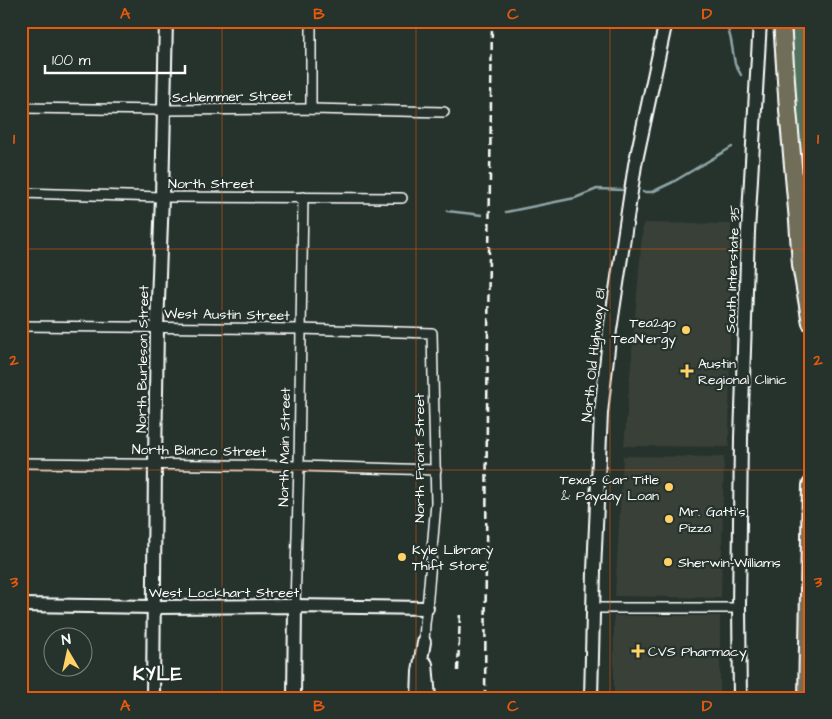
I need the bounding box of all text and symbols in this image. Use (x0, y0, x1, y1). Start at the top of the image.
text: A (120, 3, 131, 25)
text: B (313, 3, 325, 25)
text: C (507, 3, 519, 25)
text: D (702, 3, 713, 25)
scale bar (45, 42, 185, 74)
text: 100 m (52, 50, 91, 71)
street label: Schlemmer Street (172, 86, 293, 108)
text: 1 (13, 128, 16, 150)
text: 1 (817, 128, 820, 150)
street label: North Street (168, 174, 254, 194)
street label: South Interstate 35 (721, 205, 745, 333)
street label: North Burleson Street (132, 285, 154, 433)
street label: North Old Highway 81 (577, 287, 611, 423)
street label: West Austin Street (164, 304, 290, 326)
place label: Tea2go TeaN'ergy (611, 313, 676, 349)
marker: Tea2go TeaN'ergy (680, 324, 692, 336)
text: 2 (8, 349, 19, 371)
text: 2 (812, 349, 823, 371)
place label: Austin Regional Clinic (698, 354, 787, 390)
marker: Austin Regional Clinic (680, 364, 694, 378)
street label: North Main Street (274, 387, 296, 507)
street label: North Front Street (410, 393, 430, 523)
street label: North Blanco Street (132, 440, 267, 462)
place label: Texas Car Title & Payday Loan (560, 470, 659, 506)
marker: Texas Car Title & Payday Loan (663, 481, 675, 493)
place label: Mr. Gatti's Pizza (679, 502, 745, 538)
marker: Mr. Gatti's Pizza (663, 513, 675, 525)
place label: Kyle Library Thift Store (412, 540, 494, 576)
marker: Kyle Library Thift Store (396, 551, 408, 563)
place label: Sherwin-Williams (678, 553, 781, 573)
marker: Sherwin-Williams (662, 556, 674, 568)
text: 3 (9, 571, 19, 593)
text: 3 (813, 571, 823, 593)
street label: West Lockhart Street (149, 583, 299, 603)
north arrow (42, 626, 92, 676)
text: N (60, 630, 72, 651)
place label: CVS Pharmacy (648, 642, 747, 662)
marker: CVS Pharmacy (632, 645, 644, 657)
district label: KYLE (133, 661, 183, 688)
text: A (120, 695, 131, 717)
text: B (313, 695, 325, 717)
text: C (507, 695, 519, 717)
text: D (702, 695, 713, 717)

